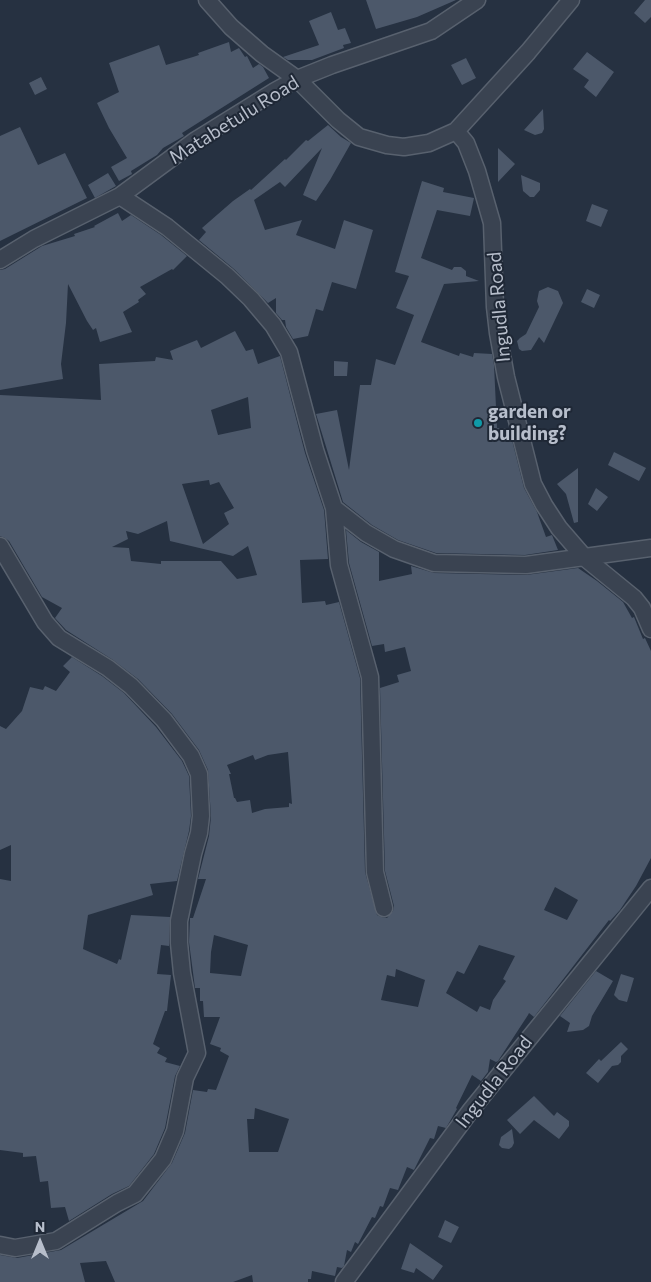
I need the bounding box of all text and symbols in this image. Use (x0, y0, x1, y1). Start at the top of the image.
street label: Matabetulu Road (165, 71, 303, 169)
street label: Ingudla Road (483, 251, 515, 363)
place label: garden or building? (488, 401, 571, 445)
marker: garden or building? (472, 417, 484, 429)
street label: Ingudla Road (451, 1031, 537, 1133)
north arrow (15, 1217, 65, 1267)
text: N (35, 1218, 45, 1235)

